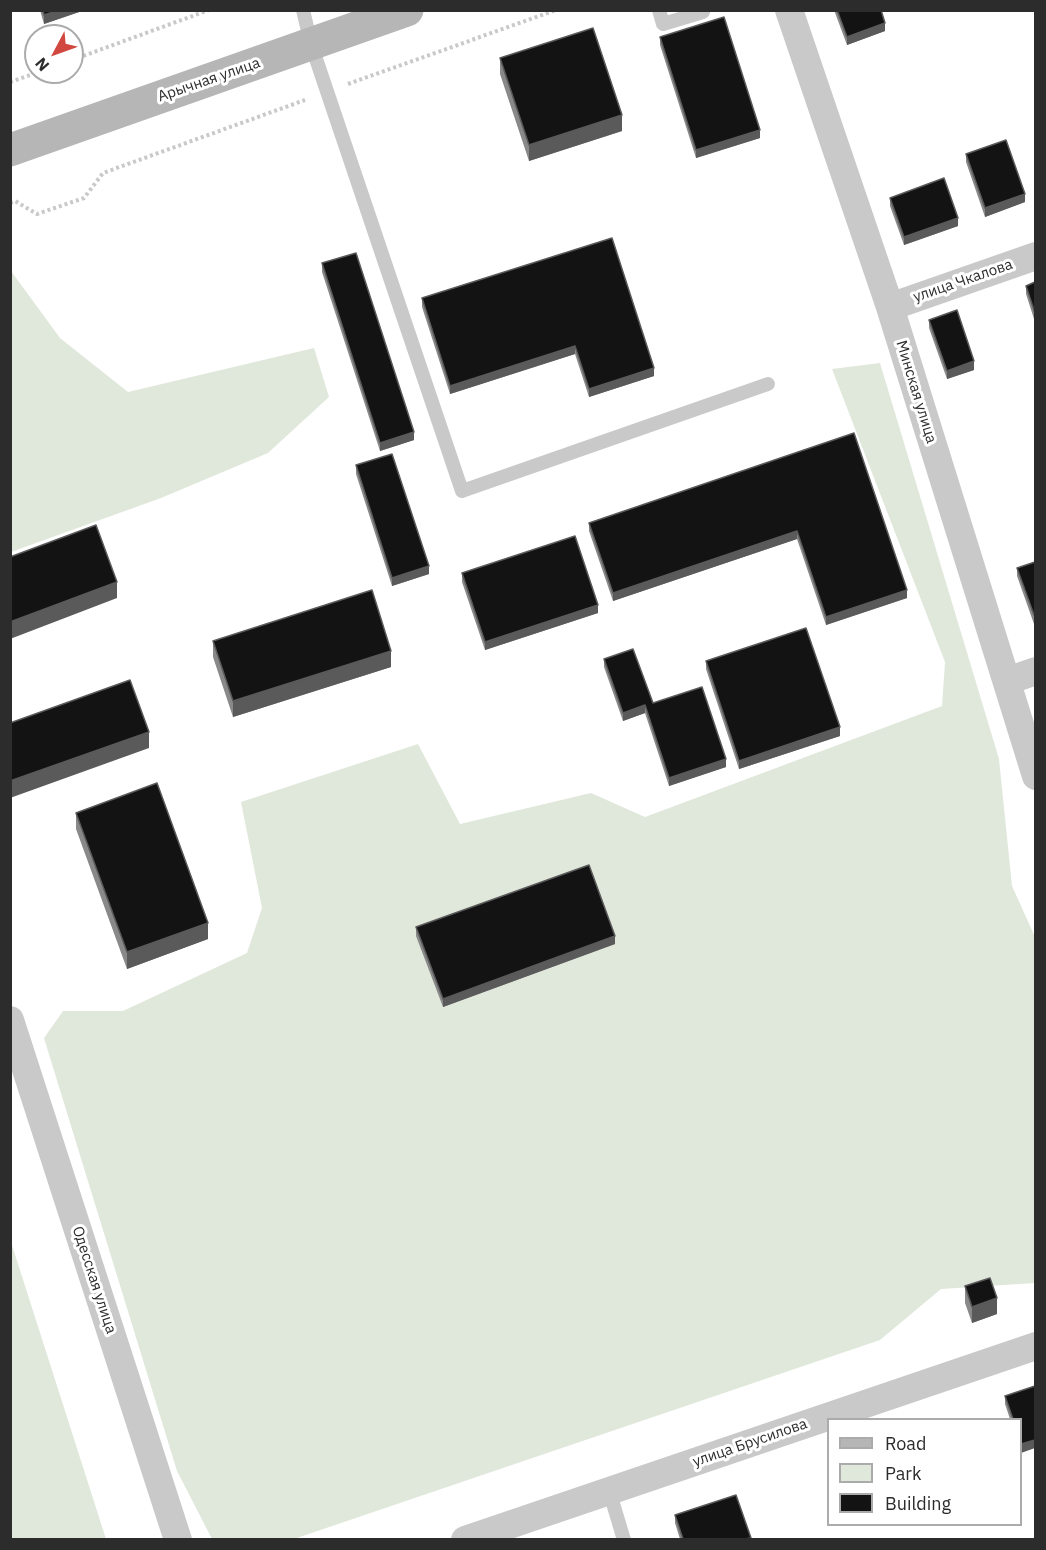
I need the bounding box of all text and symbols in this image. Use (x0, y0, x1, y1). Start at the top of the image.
north arrow (24, 24, 84, 84)
text: N (31, 54, 53, 75)
street label: Арычная улица (155, 54, 263, 106)
street label: улица Чкалова (911, 256, 1015, 306)
street label: Минская улица (892, 338, 940, 446)
street label: Одесская улица (68, 1224, 120, 1336)
street label: улица Брусилова (690, 1415, 810, 1471)
legend (827, 1418, 1022, 1526)
text: Road (885, 1432, 926, 1455)
text: Park (885, 1462, 921, 1485)
text: Building (885, 1492, 951, 1515)

